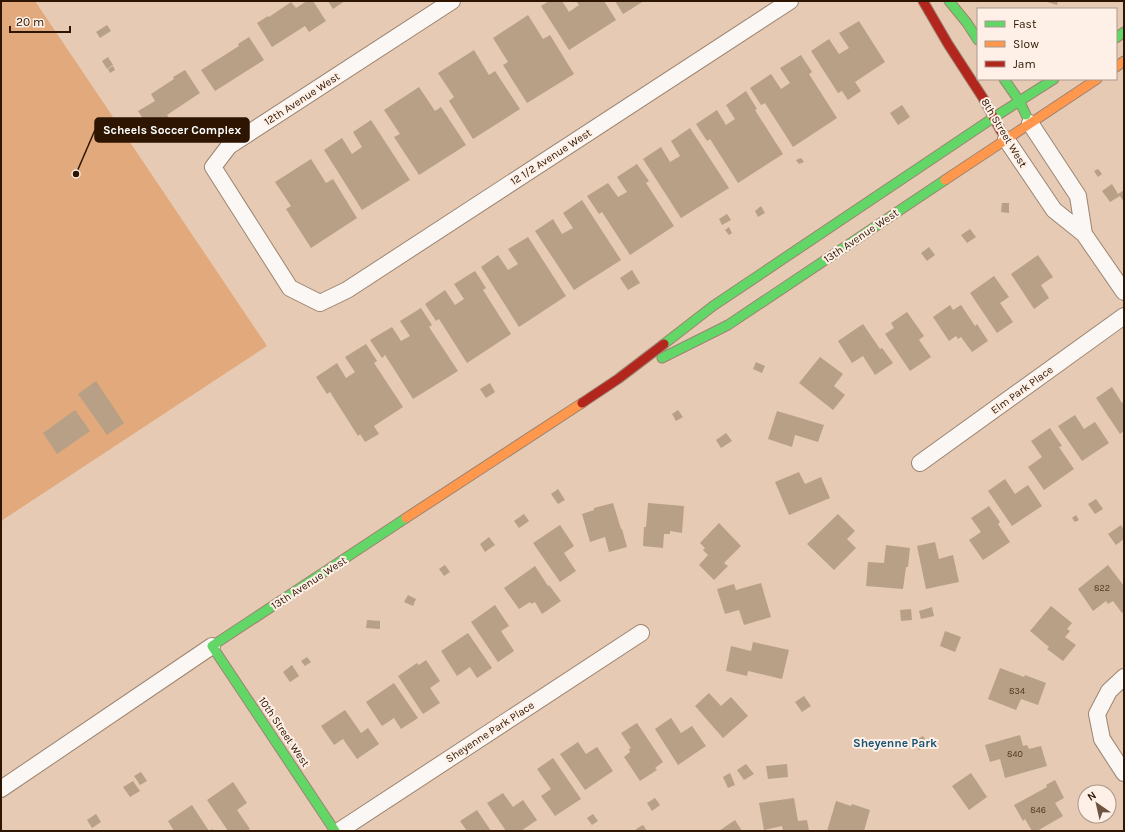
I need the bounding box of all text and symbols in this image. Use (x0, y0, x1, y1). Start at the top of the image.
scale bar (10, 8, 70, 34)
legend (977, 8, 1117, 80)
text: 20 m (16, 15, 44, 29)
text: Fast (1013, 17, 1037, 31)
text: Slow (1013, 37, 1039, 51)
text: Jam (1013, 57, 1036, 71)
street label: 12th Avenue West (262, 70, 342, 128)
street label: 8th Street West (978, 96, 1030, 170)
callout: Scheels Soccer Complex (95, 118, 249, 142)
text: Scheels Soccer Complex (103, 123, 241, 137)
street label: 12 1/2 Avenue West (508, 126, 594, 188)
street label: 13th Avenue West (821, 206, 901, 266)
street label: Elm Park Place (988, 363, 1056, 417)
street label: 13th Avenue West (269, 554, 349, 612)
house number: 822 (1094, 583, 1110, 593)
house number: 834 (1009, 686, 1025, 696)
street label: 10th Street West (256, 695, 312, 769)
street label: Sheyenne Park Place (443, 698, 537, 765)
district label: Sheyenne Park (853, 736, 937, 750)
house number: 840 (1007, 749, 1023, 759)
north arrow (1077, 784, 1117, 824)
text: N (1085, 789, 1099, 804)
house number: 846 (1030, 805, 1046, 815)

